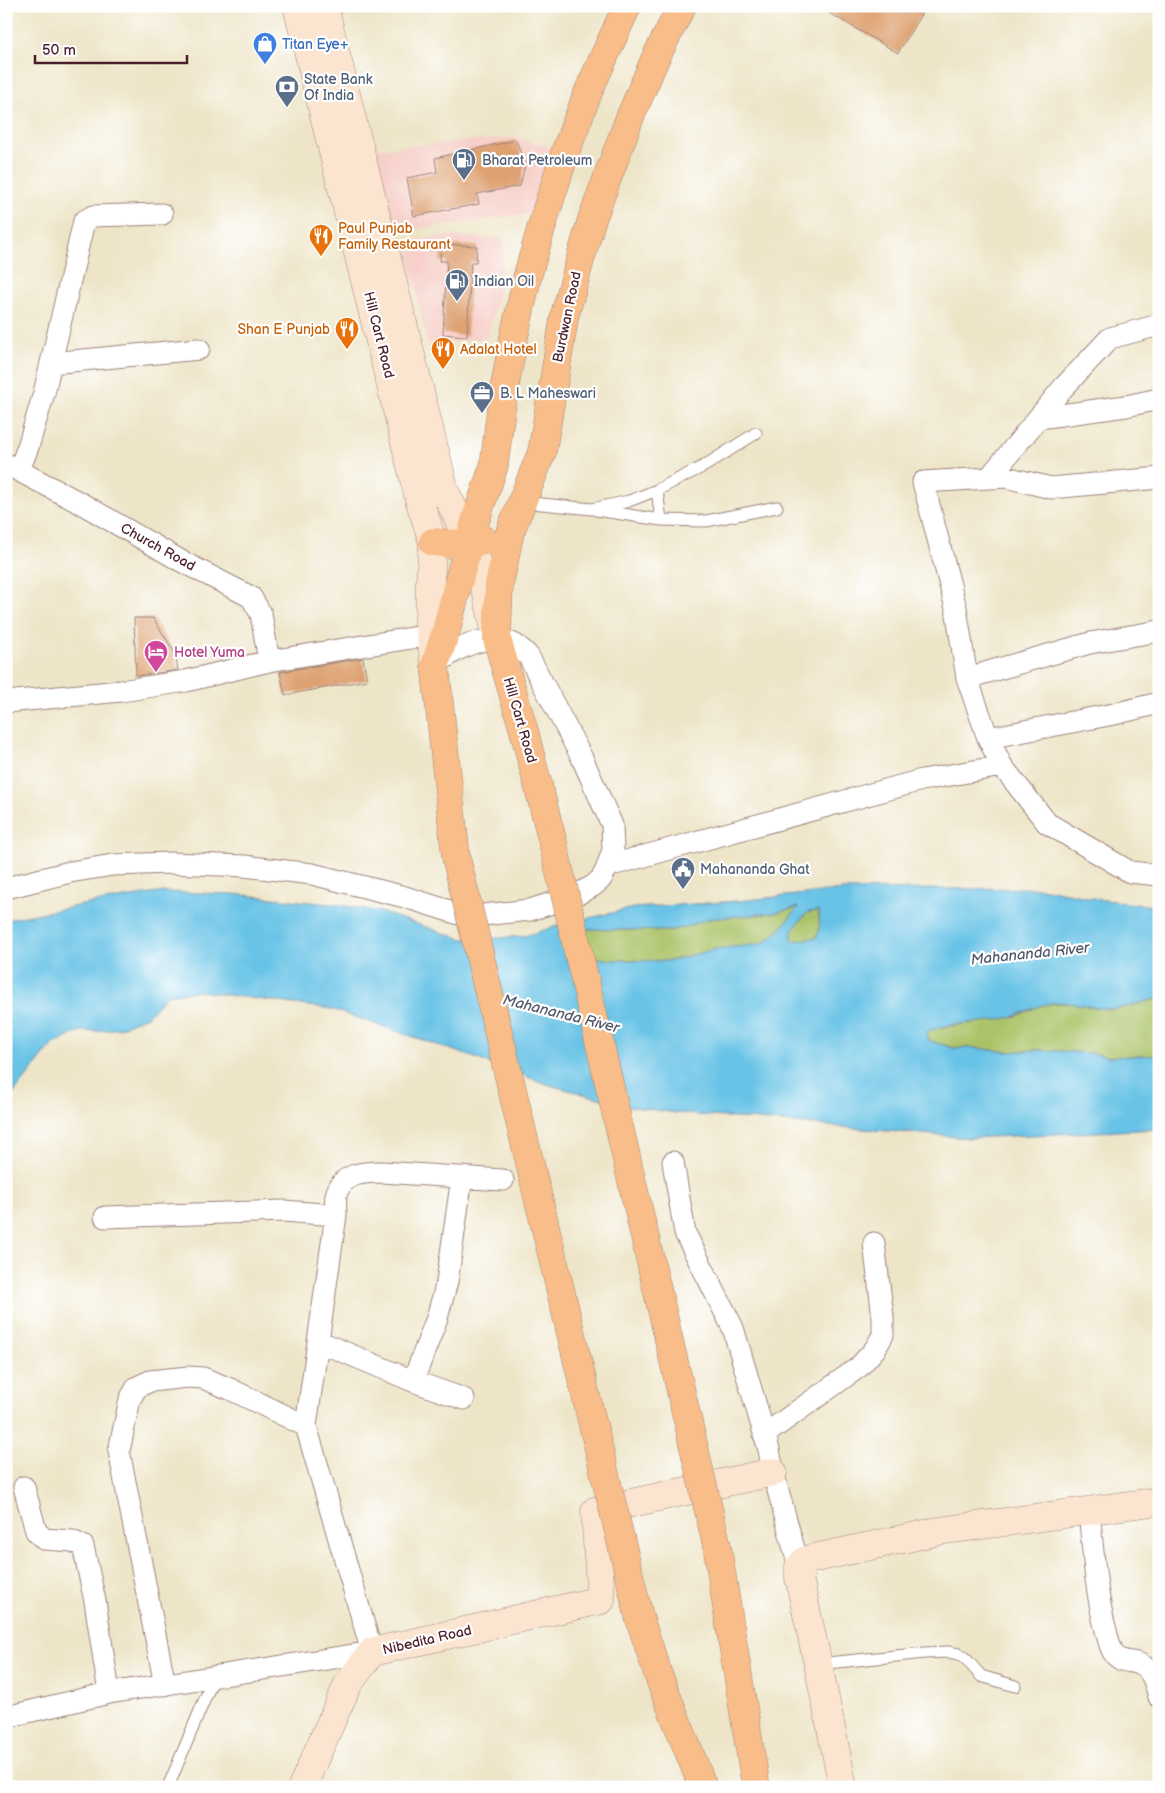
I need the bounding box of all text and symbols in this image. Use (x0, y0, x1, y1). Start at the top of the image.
shop icon: Titan Eye+ (252, 31, 278, 65)
scale bar (35, 32, 188, 64)
place label: Titan Eye+ (282, 36, 349, 53)
text: 50 m (42, 41, 76, 60)
place label: State Bank Of India (304, 71, 373, 104)
bank icon: State Bank Of India (274, 74, 300, 108)
fuel station icon: Bharat Petroleum (451, 147, 477, 181)
place label: Bharat Petroleum (482, 152, 592, 169)
place label: Paul Punjab Family Restaurant (338, 220, 451, 253)
restaurant icon: Paul Punjab Family Restaurant (308, 223, 334, 257)
fuel station icon: Indian Oil (444, 268, 470, 302)
street label: Burdwan Road (549, 270, 585, 364)
place label: Indian Oil (474, 273, 534, 290)
street label: Hill Cart Road (360, 290, 398, 380)
restaurant icon: Shan E Punjab (334, 316, 360, 350)
place label: Shan E Punjab (238, 321, 330, 338)
restaurant icon: Adalat Hotel (430, 336, 456, 370)
place label: Adalat Hotel (460, 341, 537, 358)
office icon: B. L Maheswari (469, 380, 495, 414)
place label: B. L Maheswari (500, 385, 596, 402)
street label: Church Road (118, 519, 198, 575)
hotel icon: Hotel Yuma (143, 639, 169, 673)
place label: Hotel Yuma (174, 644, 245, 661)
street label: Hill Cart Road (500, 675, 540, 765)
public building icon: Mahananda Ghat (670, 856, 696, 890)
place label: Mahananda Ghat (700, 861, 810, 878)
water label: Mahananda River (970, 938, 1092, 970)
water label: Mahananda River (501, 990, 623, 1038)
street label: Nibedita Road (381, 1622, 473, 1658)

